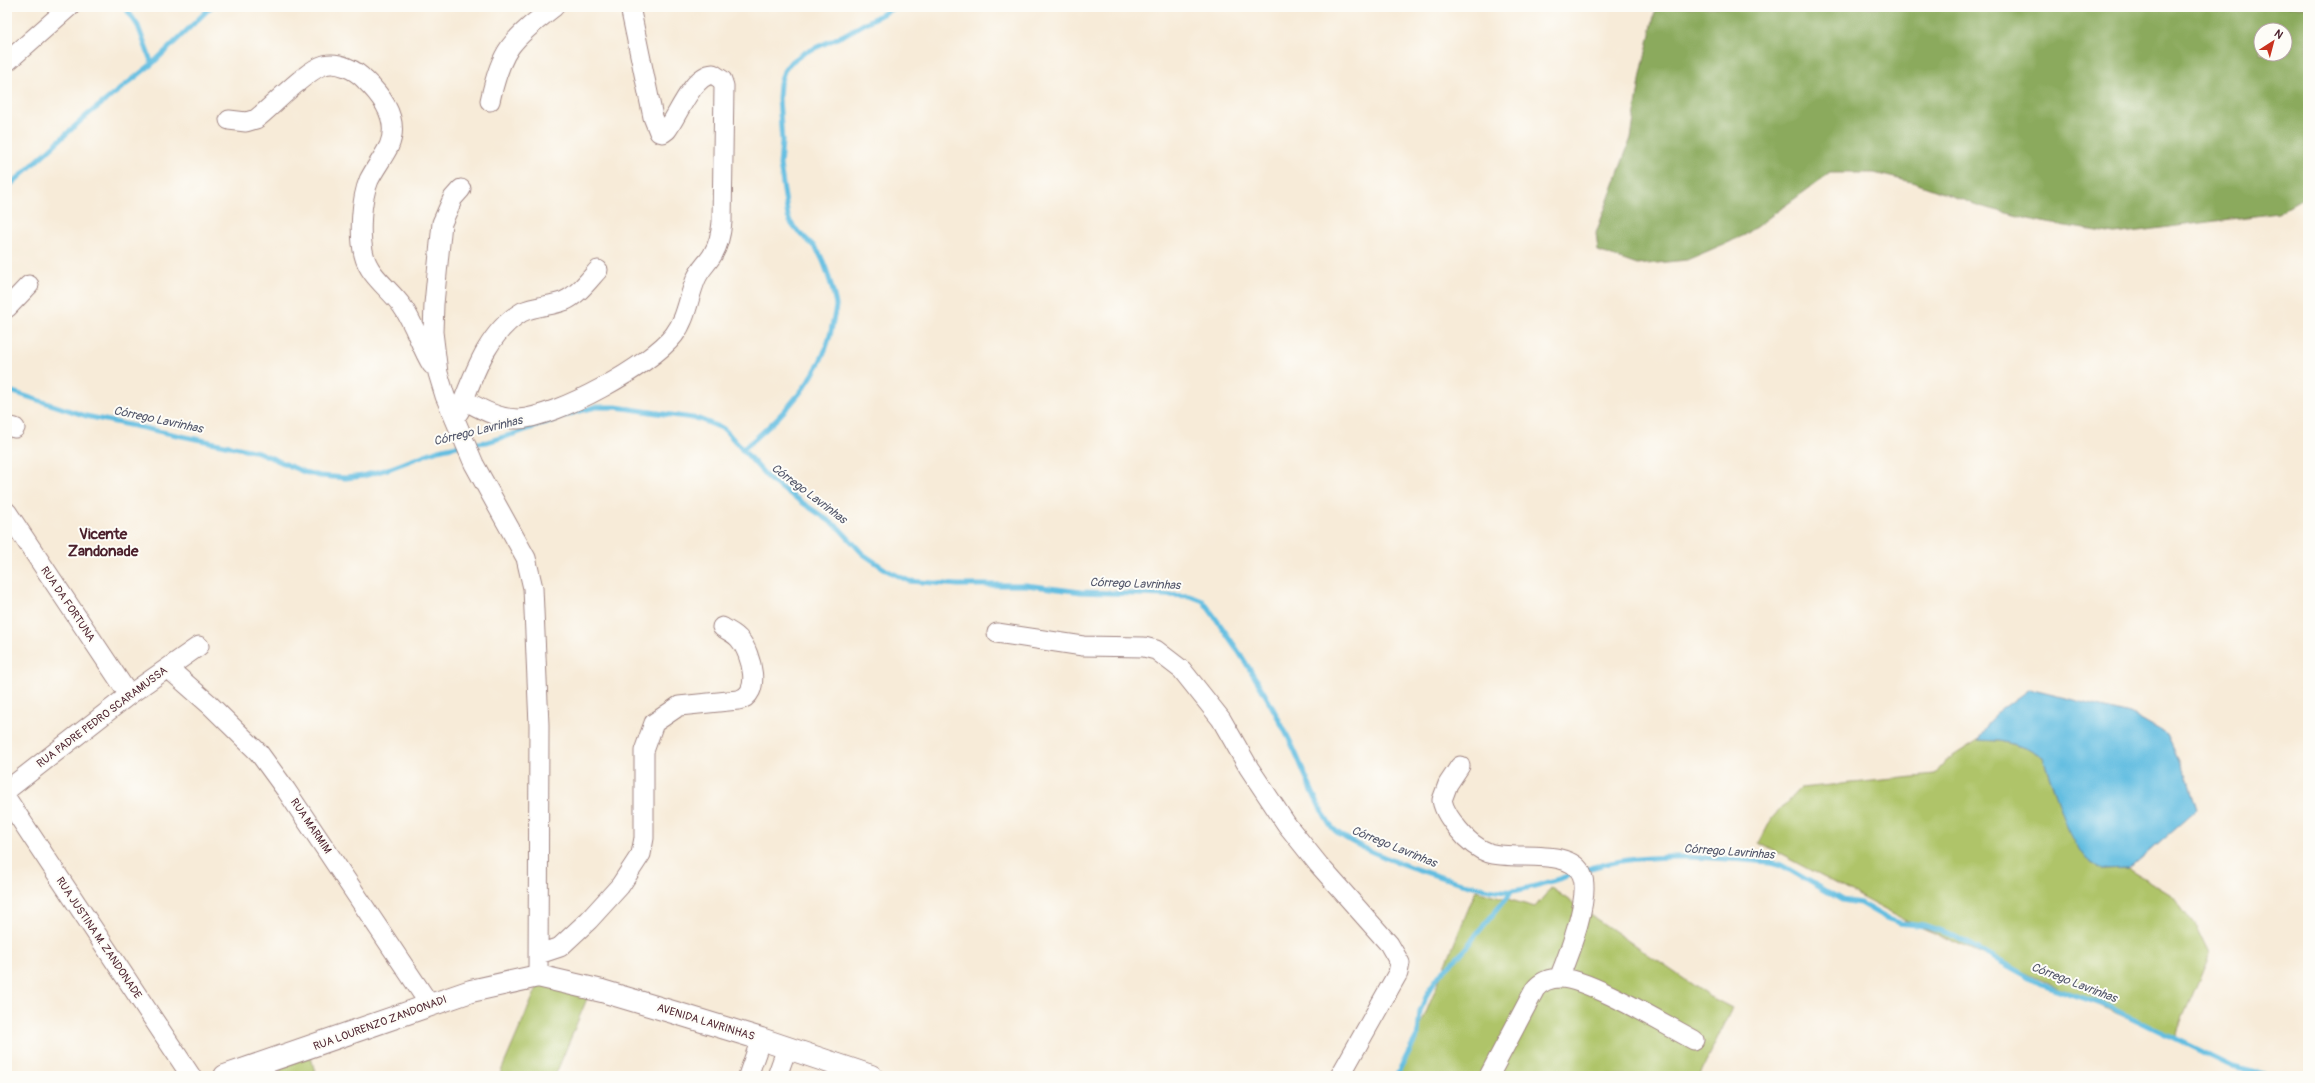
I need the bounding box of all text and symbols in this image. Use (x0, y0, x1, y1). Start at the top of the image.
north arrow (2253, 22, 2293, 62)
text: N (2272, 27, 2286, 42)
water label: Córrego Lavrinhas (112, 403, 206, 437)
water label: Córrego Lavrinhas (432, 412, 525, 449)
water label: Córrego Lavrinhas (768, 461, 851, 528)
district label: Vicente Zandonade (68, 525, 139, 561)
street label: RUA DA FORTUNA (38, 564, 98, 644)
water label: Córrego Lavrinhas (1089, 575, 1182, 593)
street label: RUA PADRE PEDRO SCARAMUSSA (34, 664, 170, 770)
street label: RUA MARMIM (288, 796, 334, 856)
water label: Córrego Lavrinhas (1349, 823, 1440, 872)
water label: Córrego Lavrinhas (1683, 841, 1776, 863)
street label: RUA JUSTINA M. ZANDONADE (53, 875, 145, 1001)
water label: Córrego Lavrinhas (2029, 960, 2121, 1007)
street label: RUA LOURENZO ZANDONADI (312, 993, 448, 1053)
street label: AVENIDA LAVRINHAS (656, 1001, 756, 1043)

